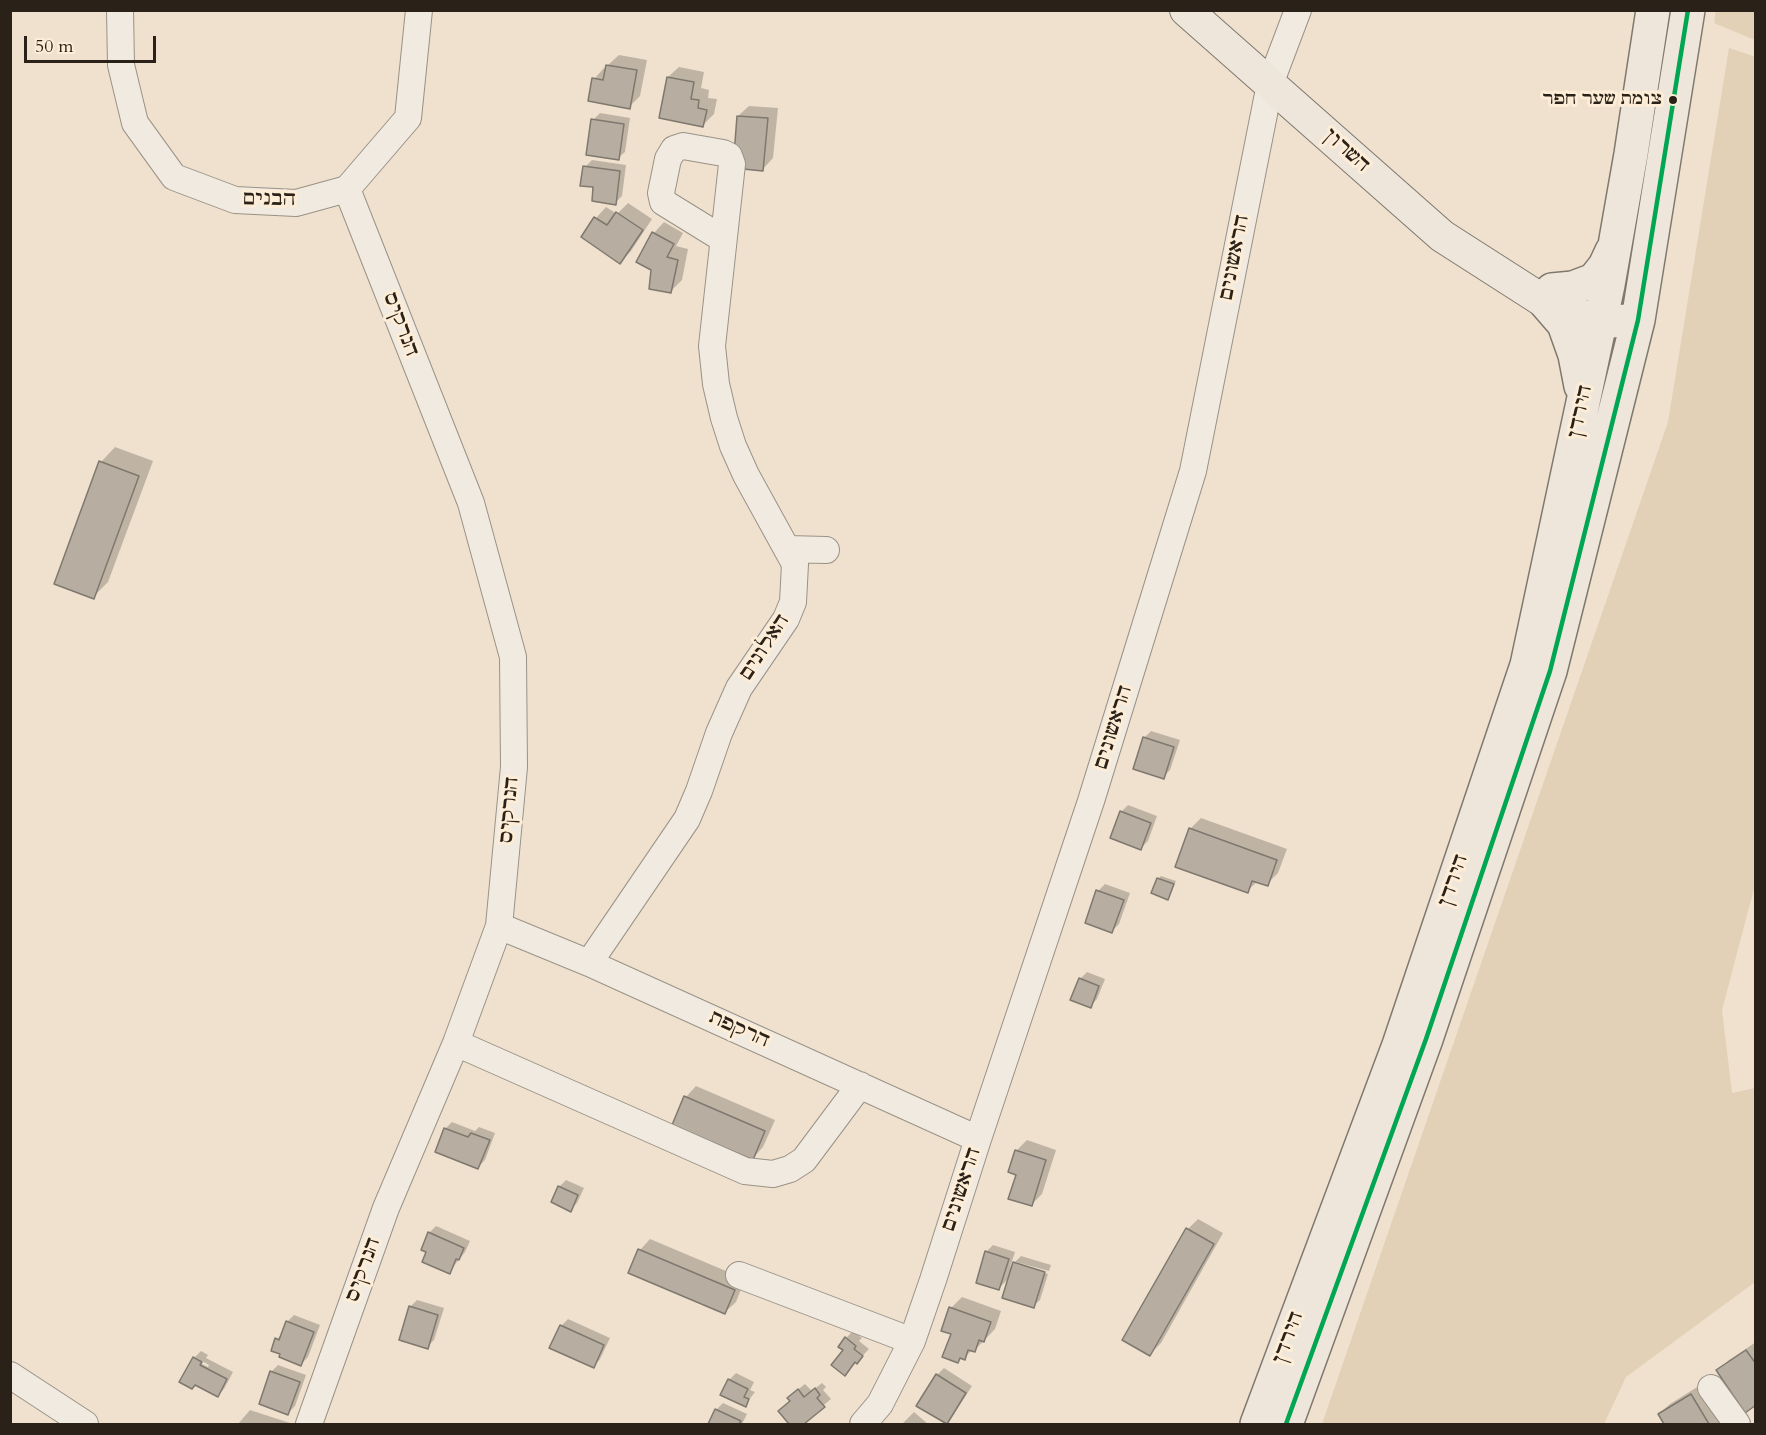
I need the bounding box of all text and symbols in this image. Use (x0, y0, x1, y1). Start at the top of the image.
scale bar (27, 24, 159, 62)
text: 50 m (35, 34, 74, 59)
place label: צומת שער חפר (1542, 89, 1662, 111)
marker: צומת שער חפר (1667, 94, 1679, 106)
street label: השרון (1318, 124, 1374, 178)
street label: הבנים (242, 188, 296, 212)
street label: הראשונים (1215, 213, 1255, 303)
street label: הנרקיס (377, 290, 423, 360)
street label: הירדן (1564, 383, 1598, 441)
street label: האלונים (735, 610, 795, 686)
street label: הראשונים (1090, 683, 1138, 773)
street label: הנרקיס (495, 776, 525, 844)
street label: הירדן (1434, 852, 1474, 910)
street label: הרקפת (705, 1006, 773, 1054)
street label: הראשונים (937, 1145, 987, 1235)
street label: הנרקיס (341, 1235, 387, 1305)
street label: הירדן (1268, 1309, 1310, 1367)

